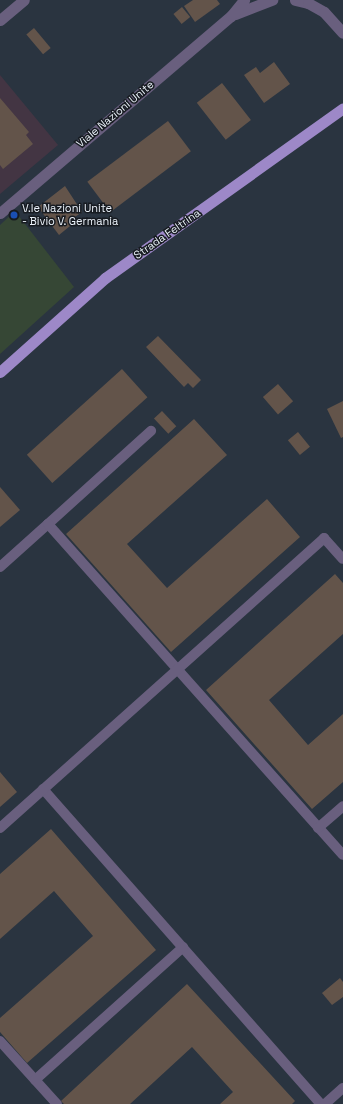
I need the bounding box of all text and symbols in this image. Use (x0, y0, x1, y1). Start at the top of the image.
street label: Viale Nazioni Unite (74, 78, 156, 150)
place label: V.le Nazioni Unite - Bivio V. Germania (22, 202, 119, 228)
street label: Strada Feltrina (131, 206, 203, 262)
marker: V.le Nazioni Unite - Bivio V. Germania (9, 210, 19, 220)

